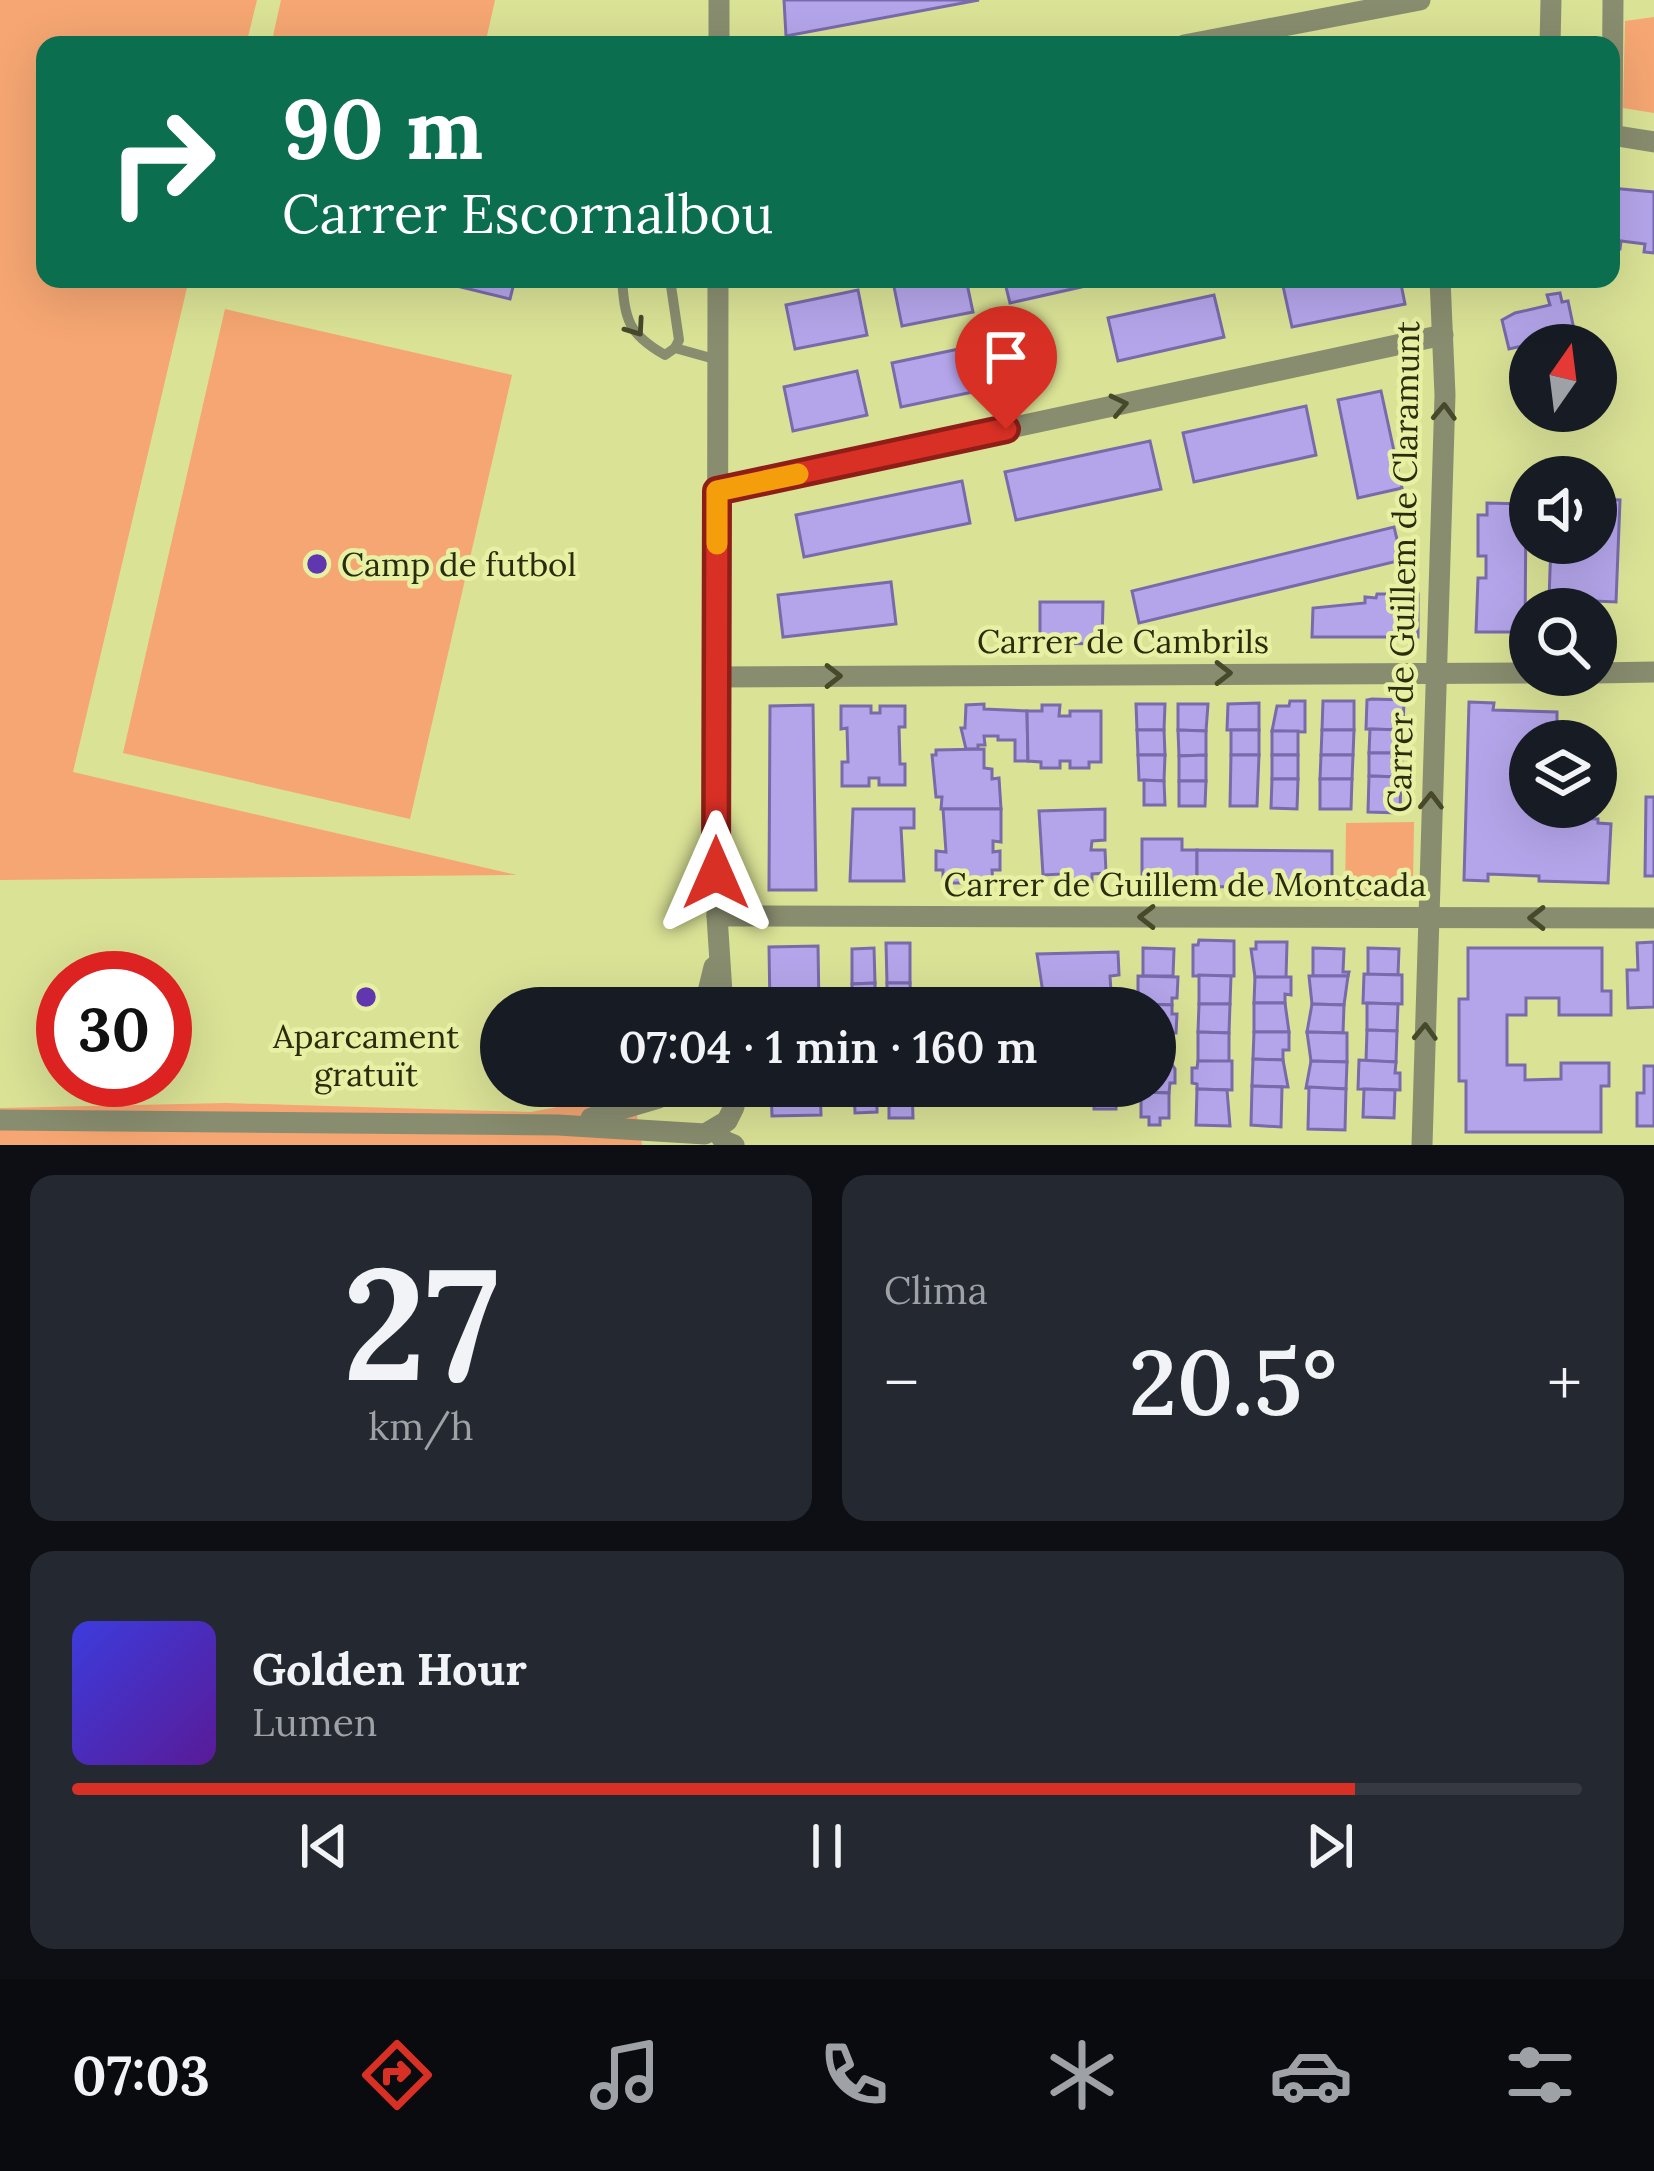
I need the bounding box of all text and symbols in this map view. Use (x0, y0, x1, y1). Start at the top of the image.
text: 90 m (282, 74, 483, 182)
icon: right (84, 84, 240, 240)
text: Carrer Escornalbou (282, 179, 773, 248)
pin (955, 306, 1057, 429)
one-way arrow (622, 315, 644, 337)
street label: Carrer de Guillem de Claramunt (1378, 321, 1428, 813)
icon: arrive (973, 324, 1039, 390)
north arrow (1509, 324, 1617, 432)
map controls (1509, 324, 1617, 828)
one-way arrow (1108, 393, 1128, 418)
one-way arrow (1431, 402, 1457, 421)
button: sound (1509, 456, 1617, 564)
place label: Camp de futbol (341, 543, 576, 585)
marker: Camp de futbol (304, 551, 330, 577)
button: search (1509, 588, 1617, 696)
street label: Carrer de Cambrils (977, 620, 1269, 662)
one-way arrow (1214, 661, 1233, 687)
one-way arrow (825, 663, 843, 689)
button: layers (1509, 720, 1617, 828)
one-way arrow (1418, 791, 1444, 810)
position arrow (653, 810, 779, 936)
street label: Carrer de Guillem de Montcada (943, 863, 1427, 905)
one-way arrow (1137, 904, 1155, 930)
one-way arrow (1527, 905, 1545, 931)
speed limit sign: 30 (36, 951, 192, 1107)
marker: Aparcament gratuït (353, 984, 379, 1010)
place label: Aparcament gratuït (272, 1015, 459, 1095)
text: 07:04 · 1 min · 160 m (618, 1018, 1038, 1075)
one-way arrow (1412, 1022, 1438, 1041)
text: 27 (343, 1223, 499, 1423)
text: Clima (884, 1265, 988, 1315)
text: 20.5° (1129, 1324, 1337, 1440)
text: − (884, 1340, 919, 1424)
text: + (1547, 1340, 1582, 1424)
text: km/h (368, 1401, 474, 1451)
text: Golden Hour (252, 1640, 527, 1697)
text: Lumen (252, 1697, 378, 1747)
icon: previous (291, 1813, 357, 1879)
icon: pause (794, 1813, 860, 1879)
icon: next (1297, 1813, 1363, 1879)
icon: directions (355, 2033, 439, 2117)
icon: music (583, 2033, 667, 2117)
icon: phone (812, 2033, 896, 2117)
icon: climate (1040, 2033, 1124, 2117)
icon: car (1269, 2033, 1353, 2117)
icon: filters (1498, 2033, 1582, 2117)
text: 07:03 (72, 2041, 210, 2110)

